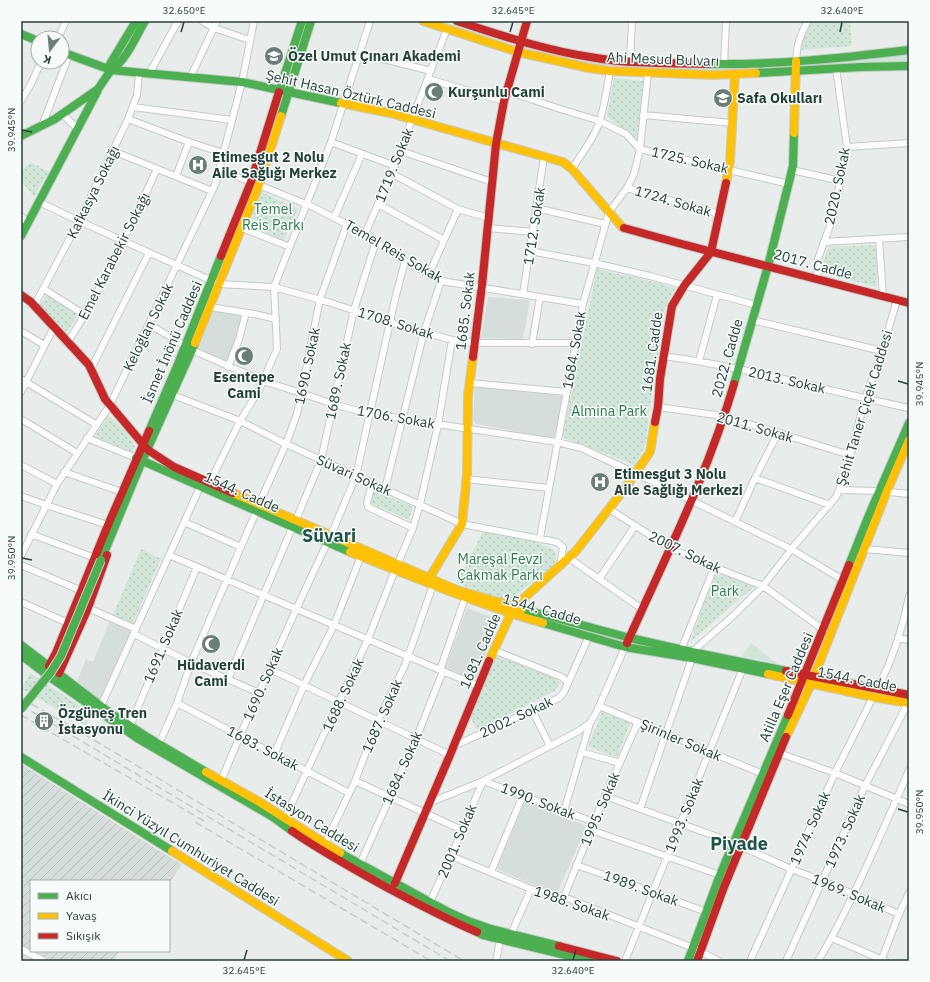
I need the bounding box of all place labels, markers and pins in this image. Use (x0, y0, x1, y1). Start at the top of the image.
school or university icon: Özel Umut Çınarı Akademi (263, 45, 285, 67)
place label: Özel Umut Çınarı Akademi (288, 47, 461, 65)
mosque icon: Kurşunlu Cami (423, 81, 445, 103)
place label: Kurşunlu Cami (448, 83, 545, 101)
school or university icon: Safa Okulları (712, 87, 734, 109)
place label: Safa Okulları (737, 89, 822, 107)
place label: Etimesgut 2 Nolu Aile Sağlığı Merkez (212, 148, 337, 182)
hospital icon: Etimesgut 2 Nolu Aile Sağlığı Merkez (187, 154, 209, 176)
mosque icon: Esentepe Cami (233, 345, 255, 367)
place label: Esentepe Cami (213, 368, 275, 402)
place label: Etimesgut 3 Nolu Aile Sağlığı Merkezi (614, 465, 743, 499)
hospital icon: Etimesgut 3 Nolu Aile Sağlığı Merkezi (589, 471, 611, 493)
mosque icon: Hüdaverdi Cami (200, 633, 222, 655)
place label: Hüdaverdi Cami (177, 656, 245, 690)
place label: Özgüneş Tren İstasyonu (58, 704, 147, 738)
building icon: Özgüneş Tren İstasyonu (33, 710, 55, 732)

